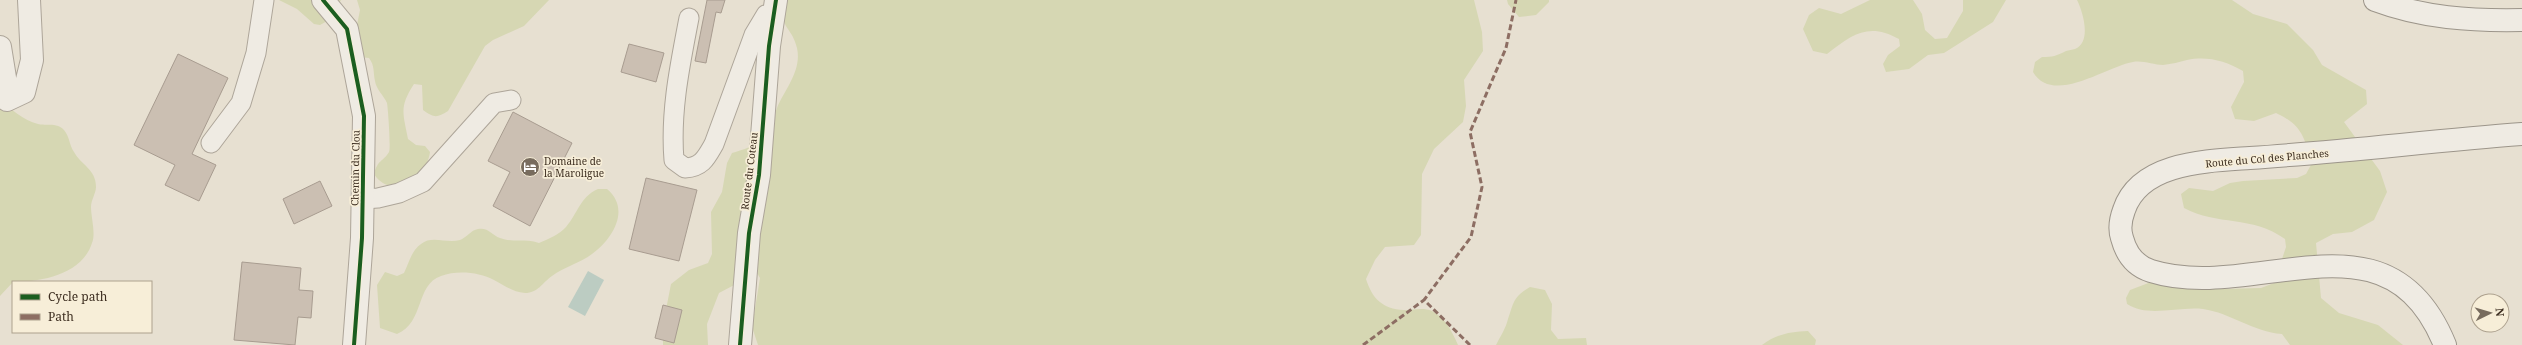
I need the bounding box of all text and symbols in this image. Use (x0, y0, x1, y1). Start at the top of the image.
street label: Chemin du Clou (347, 129, 363, 206)
street label: Route du Coteau (737, 131, 761, 211)
street label: Route du Col des Planches (2205, 146, 2330, 170)
place label: Domaine de la Maroligue (544, 154, 604, 180)
hotel icon: Domaine de la Maroligue (519, 156, 541, 178)
legend (12, 281, 152, 333)
text: Cycle path (48, 288, 108, 305)
north arrow (2470, 293, 2510, 333)
text: N (2493, 307, 2508, 317)
text: Path (48, 308, 74, 325)

